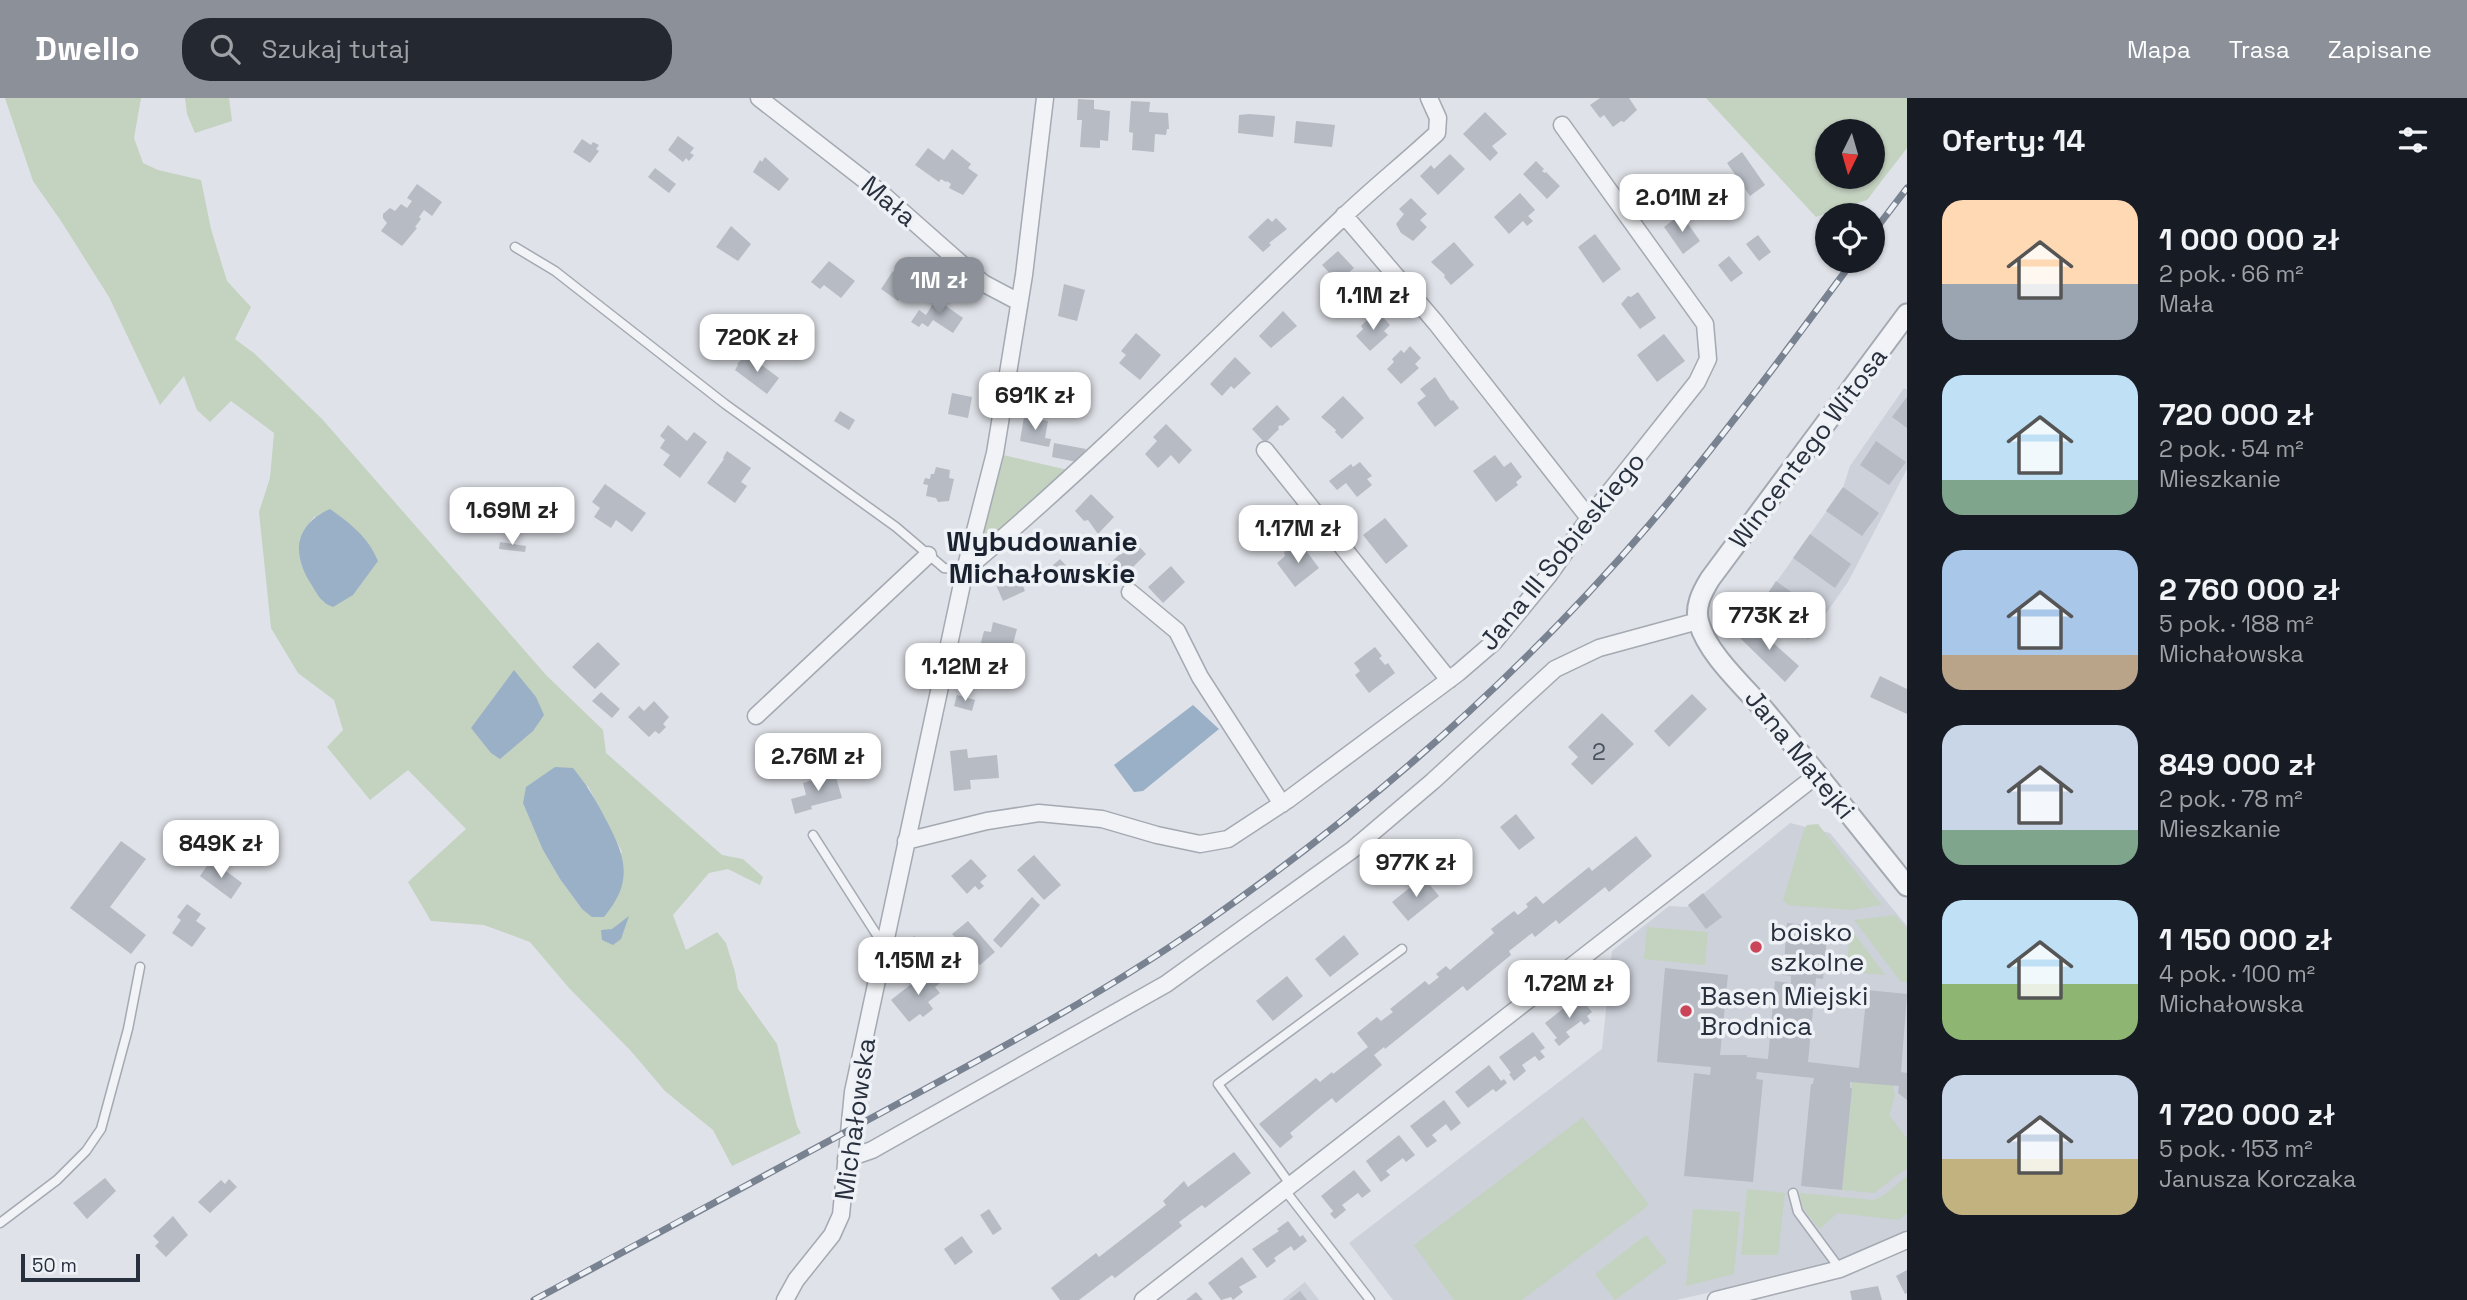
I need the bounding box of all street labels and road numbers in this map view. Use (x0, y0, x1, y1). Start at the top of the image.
street label: Mała (854, 168, 924, 234)
street label: Wincentego Witosa (1721, 341, 1895, 555)
street label: Jana III Sobieskiego (1471, 445, 1653, 657)
street label: Jana Matejki (1737, 682, 1863, 826)
street label: Michałowska (827, 1036, 883, 1202)

